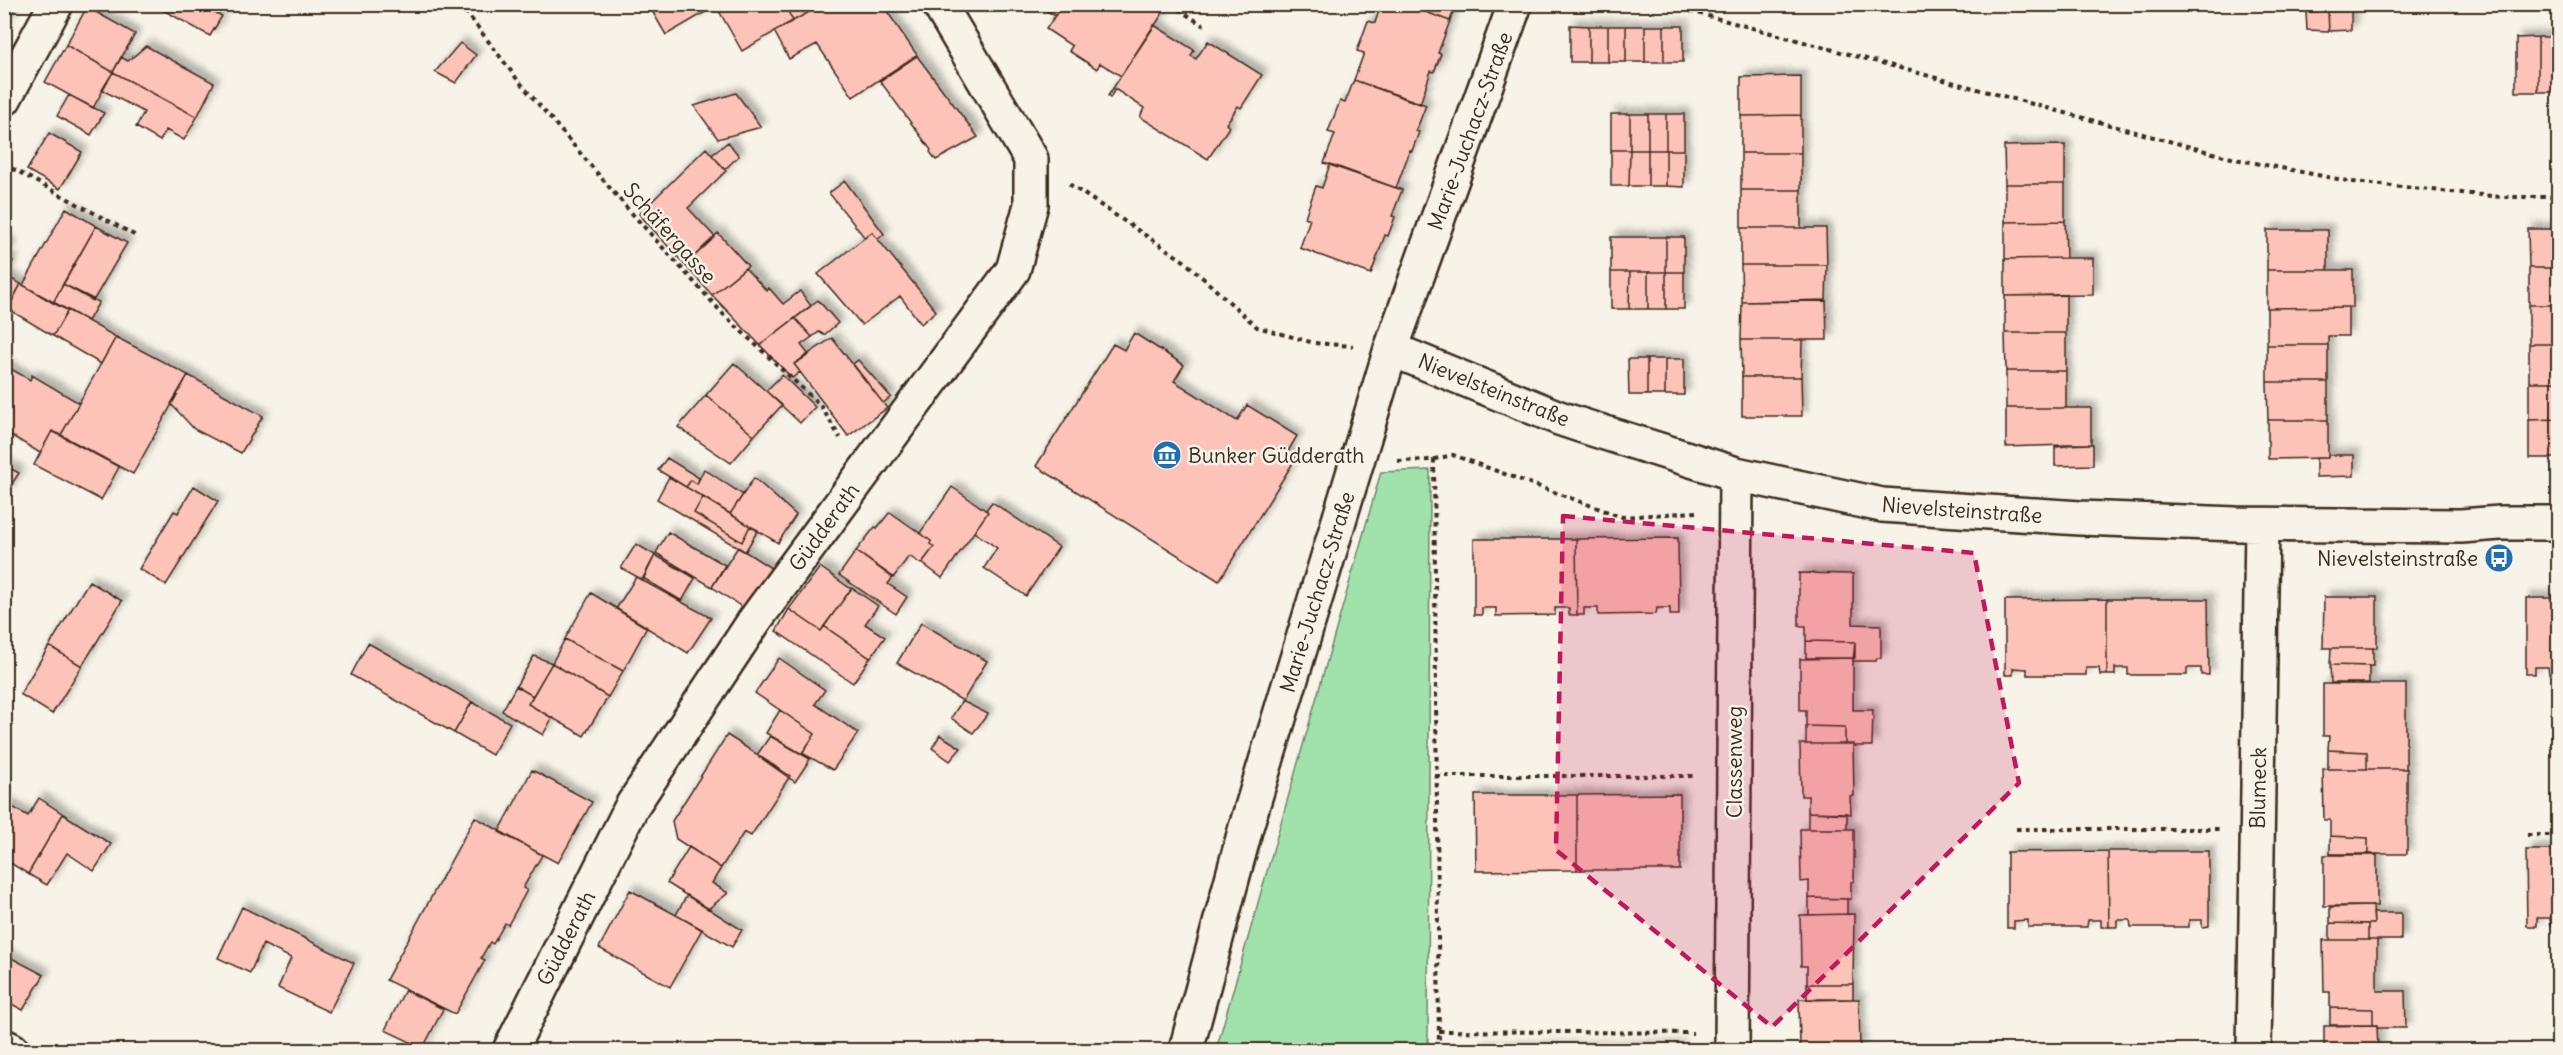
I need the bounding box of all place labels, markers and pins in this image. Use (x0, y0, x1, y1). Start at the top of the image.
museum icon: Bunker Güdderath (1151, 439, 1183, 471)
place label: Bunker Güdderath (1188, 442, 1364, 469)
bus stop icon: Nievelsteinstraße (2483, 542, 2515, 574)
place label: Nievelsteinstraße (2317, 545, 2478, 572)

